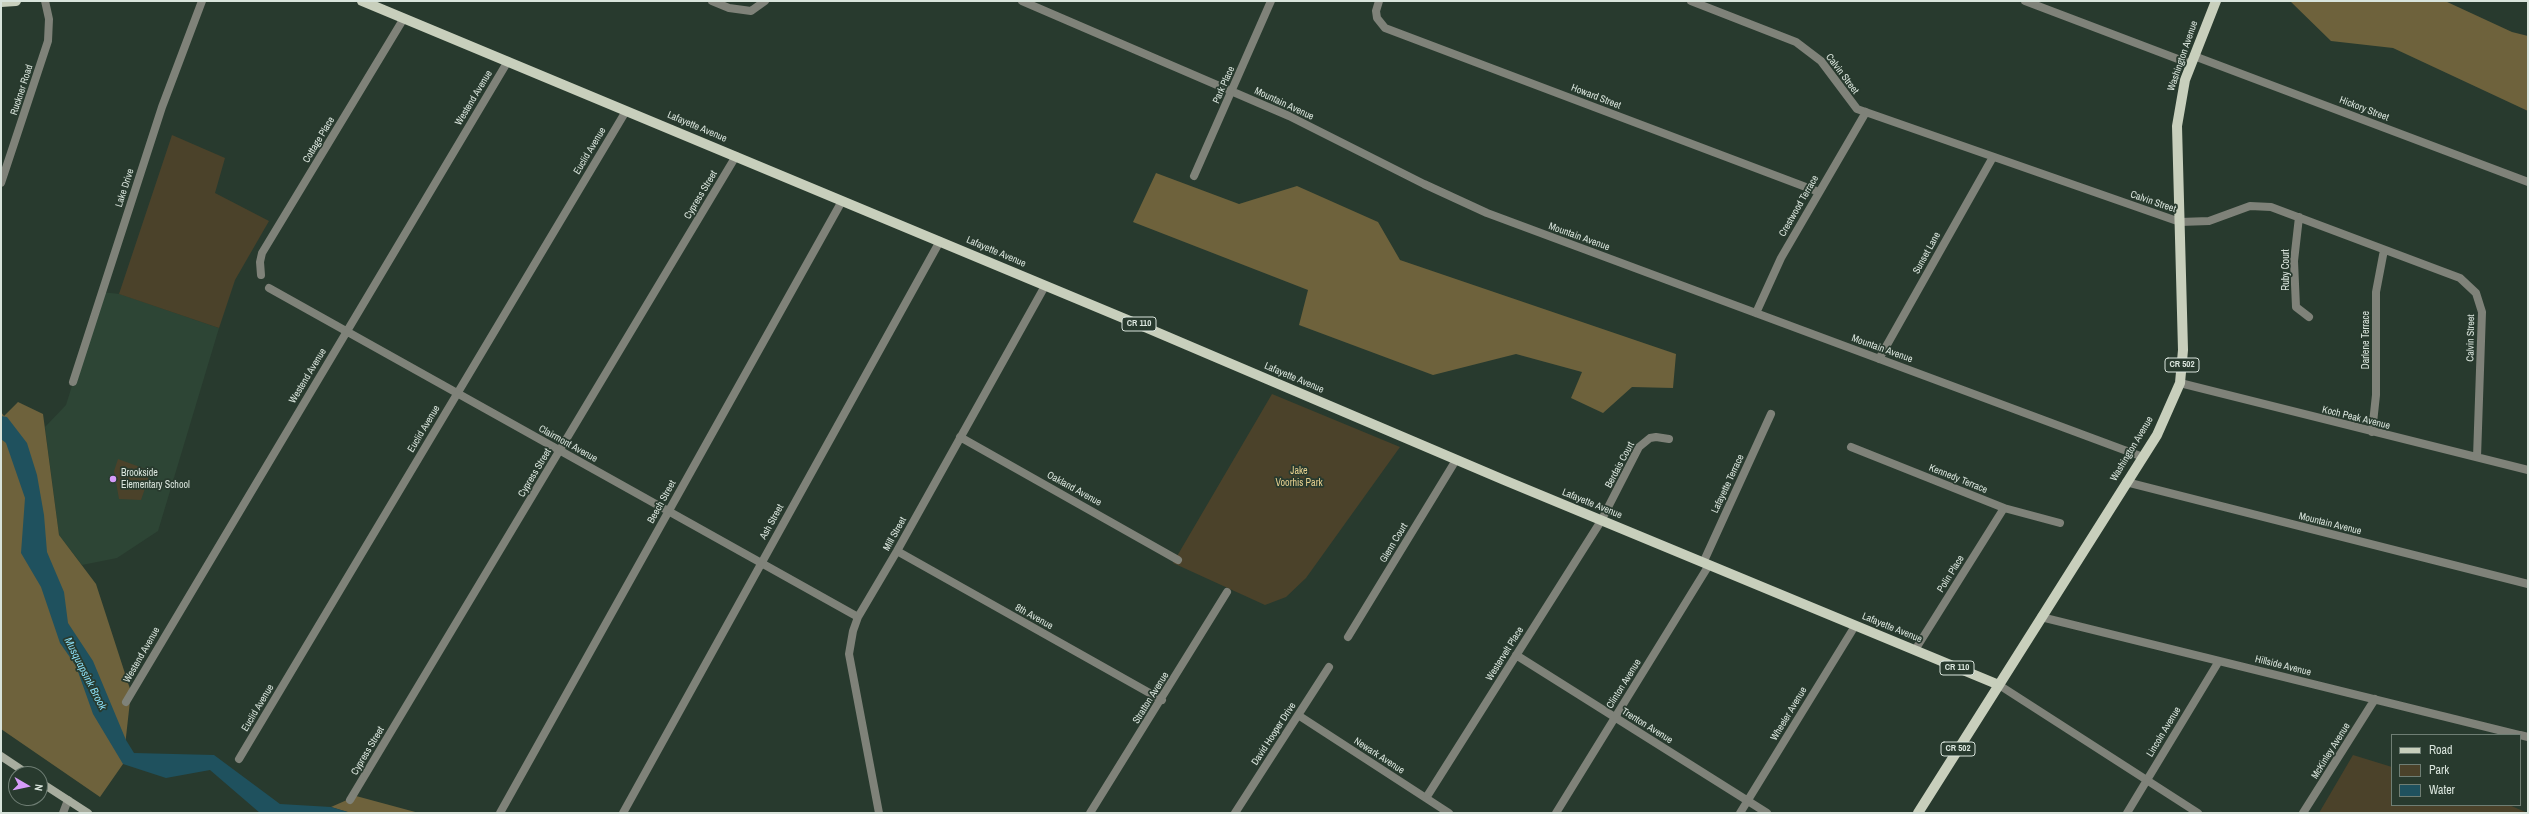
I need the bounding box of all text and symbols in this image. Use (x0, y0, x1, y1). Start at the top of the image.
street label: Washington Avenue (2165, 19, 2201, 93)
street label: Calvin Street (1823, 51, 1861, 97)
street label: Ruckner Road (8, 63, 36, 117)
street label: Park Place (1210, 64, 1238, 106)
street label: Westend Avenue (453, 68, 495, 128)
street label: Howard Street (1569, 82, 1623, 112)
street label: Mountain Avenue (1252, 85, 1316, 123)
street label: Hickory Street (2338, 94, 2390, 124)
street label: Lafayette Avenue (665, 109, 729, 145)
street label: Cottage Place (301, 115, 337, 165)
street label: Euclid Avenue (571, 125, 609, 177)
street label: Lake Drive (113, 167, 137, 209)
street label: Cypress Street (682, 169, 720, 221)
street label: Crestwood Terrace (1777, 173, 1821, 239)
street label: Calvin Street (2129, 189, 2177, 215)
street label: Mountain Avenue (1547, 220, 1611, 254)
street label: Sunset Lane (1911, 230, 1943, 276)
street label: Lafayette Avenue (964, 234, 1028, 270)
street label: Ruby Court (2280, 249, 2292, 291)
street label: Darlene Terrace (2360, 311, 2372, 369)
street label: Calvin Street (2465, 314, 2477, 362)
road number: CR 110 (1122, 317, 1156, 331)
street label: Mountain Avenue (1850, 332, 1914, 366)
street label: Westend Avenue (287, 346, 329, 406)
road number: CR 502 (2165, 358, 2199, 372)
street label: Lafayette Avenue (1262, 360, 1326, 396)
street label: Euclid Avenue (405, 403, 443, 455)
street label: Koch Peak Avenue (2321, 404, 2391, 432)
street label: Washington Avenue (2108, 414, 2156, 484)
street label: Clairmont Avenue (536, 423, 600, 465)
street label: Berdais Court (1603, 440, 1637, 490)
street label: Cypress Street (516, 447, 554, 499)
street label: Lafayette Terrace (1709, 453, 1747, 515)
street label: Kennedy Terrace (1927, 462, 1989, 496)
park label: Jake Voorhis Park (1276, 465, 1322, 488)
place label: Brookside Elementary School (121, 467, 190, 490)
street label: Oakland Avenue (1045, 469, 1103, 509)
marker: Brookside Elementary School (108, 474, 118, 484)
street label: Beech Street (645, 478, 679, 526)
street label: Lafayette Avenue (1560, 487, 1624, 521)
street label: Ash Street (757, 502, 787, 542)
street label: Mountain Avenue (2297, 510, 2363, 538)
street label: Mill Street (881, 515, 909, 553)
street label: Glenn Court (1377, 521, 1411, 565)
street label: Polin Place (1935, 553, 1967, 595)
street label: 8th Avenue (1013, 602, 1055, 632)
street label: Lafayette Avenue (1860, 611, 1924, 645)
street label: Westend Avenue (121, 625, 163, 685)
street label: Westervelt Place (1484, 625, 1526, 683)
water label: Musquapsink Brook (61, 635, 109, 713)
street label: Hillside Avenue (2254, 653, 2312, 679)
street label: Clinton Avenue (1604, 657, 1644, 711)
road number: CR 110 (1940, 661, 1974, 675)
street label: Stratton Avenue (1130, 670, 1172, 726)
street label: Euclid Avenue (239, 682, 277, 734)
street label: Wheeler Avenue (1768, 685, 1810, 743)
street label: David Hooper Drive (1249, 700, 1299, 768)
street label: Lincoln Avenue (2144, 705, 2184, 759)
street label: Trenton Avenue (1619, 706, 1675, 746)
street label: McKinley Avenue (2309, 721, 2353, 781)
street label: Cypress Street (349, 725, 387, 777)
legend (2391, 734, 2521, 806)
street label: Newark Avenue (1352, 735, 1406, 777)
road number: CR 502 (1941, 742, 1975, 756)
text: Road (2429, 742, 2453, 758)
text: Park (2429, 762, 2449, 778)
north arrow (8, 766, 48, 806)
text: Water (2429, 782, 2455, 798)
text: N (31, 783, 46, 792)

